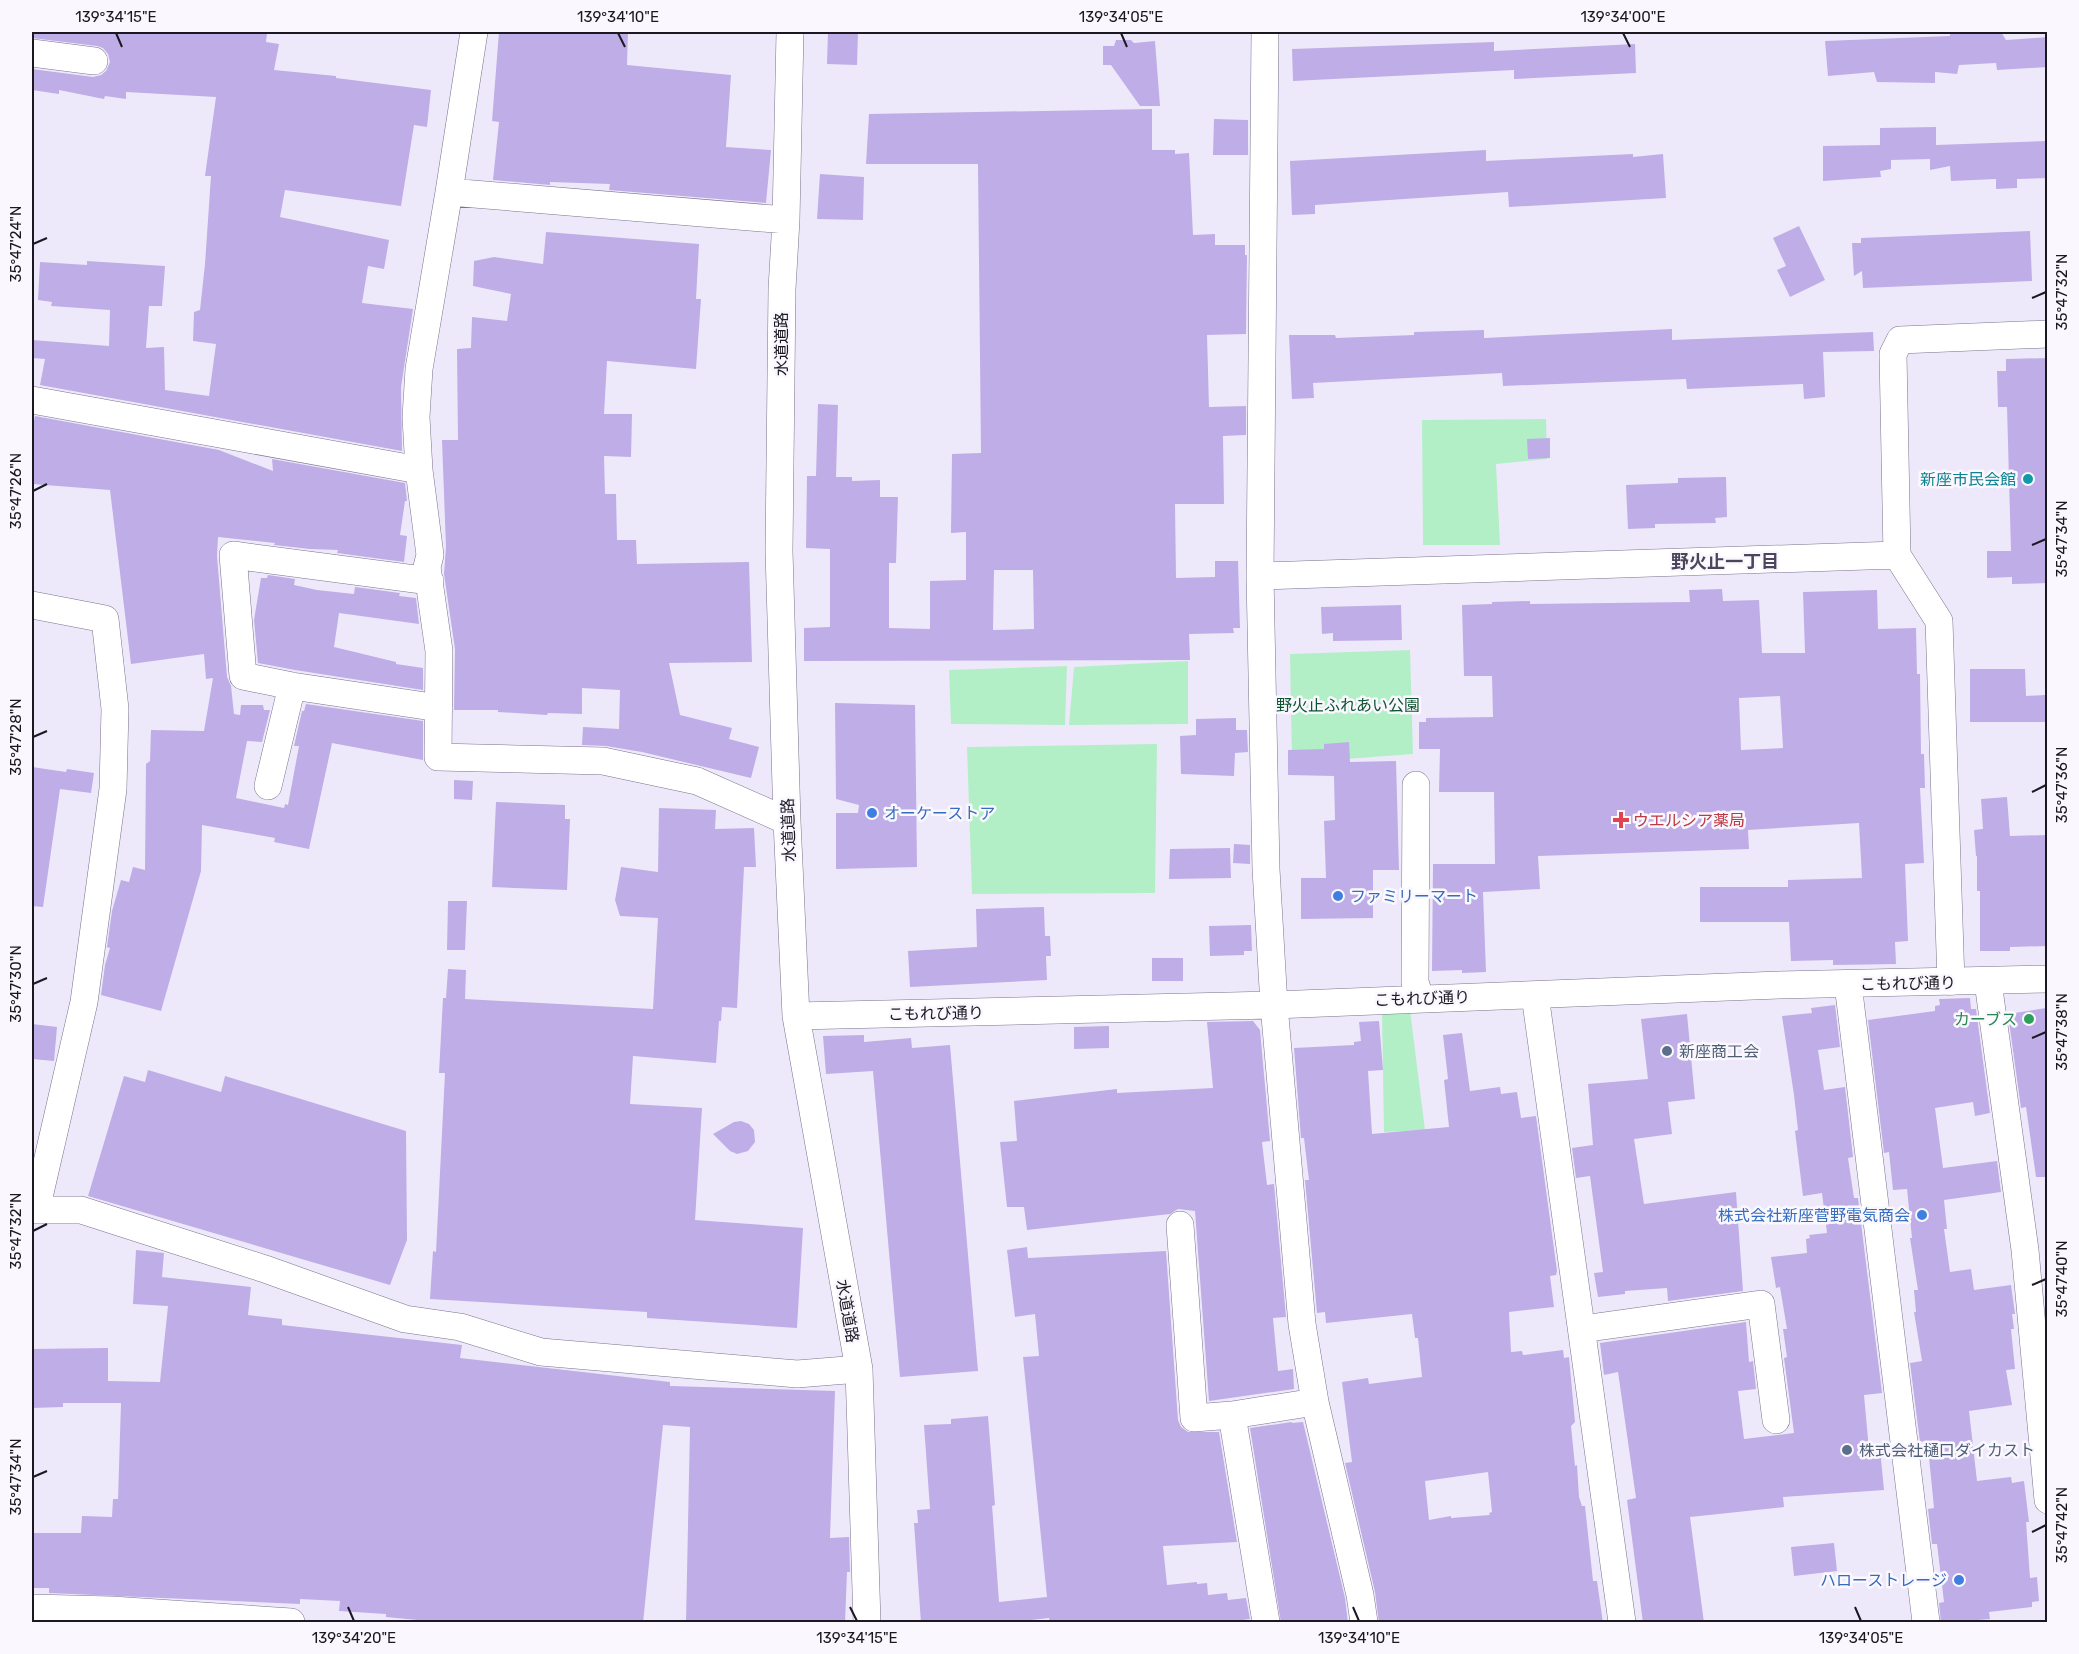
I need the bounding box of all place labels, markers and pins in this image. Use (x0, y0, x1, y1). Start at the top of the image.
place label: 新座市民会館 (1920, 470, 2016, 489)
marker: 新座市民会館 (2021, 472, 2035, 486)
place label: オーケーストア (884, 804, 995, 823)
marker: オーケーストア (865, 806, 879, 820)
place label: ウエルシア薬局 (1633, 811, 1745, 830)
marker: ウエルシア薬局 (1614, 813, 1628, 827)
place label: ファミリーマート (1350, 887, 1478, 906)
marker: ファミリーマート (1331, 889, 1345, 903)
place label: カーブス (1954, 1010, 2017, 1029)
marker: カーブス (2022, 1012, 2036, 1026)
place label: 新座商工会 (1679, 1042, 1759, 1061)
marker: 新座商工会 (1660, 1044, 1674, 1058)
place label: 株式会社新座菅野電気商会 (1718, 1206, 1910, 1225)
marker: 株式会社新座菅野電気商会 (1915, 1208, 1929, 1222)
place label: 株式会社樋口ダイカスト (1859, 1441, 2035, 1460)
marker: 株式会社樋口ダイカスト (1840, 1443, 1854, 1457)
place label: ハローストレージ (1820, 1571, 1947, 1590)
marker: ハローストレージ (1952, 1573, 1966, 1587)

